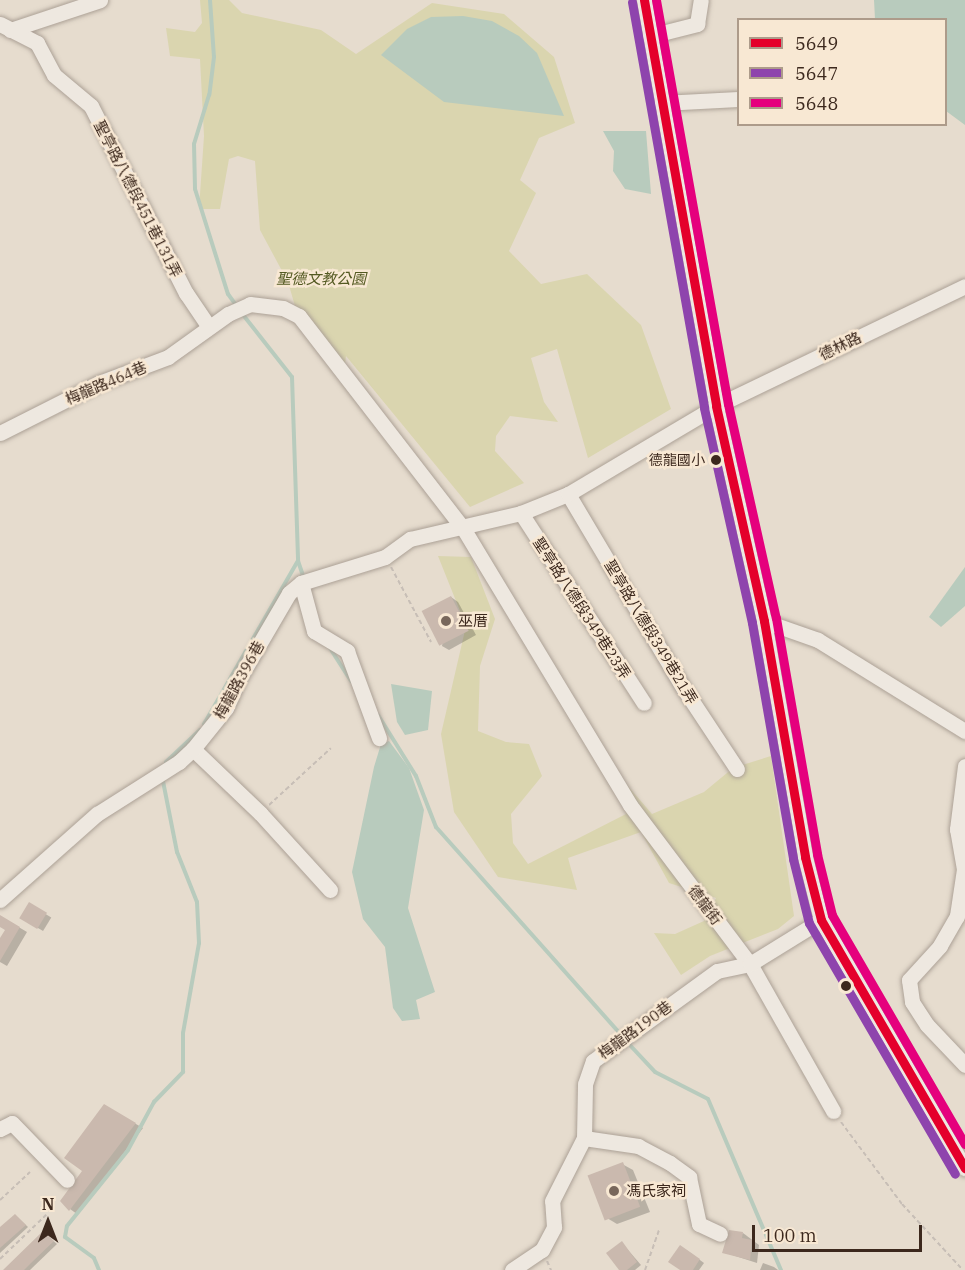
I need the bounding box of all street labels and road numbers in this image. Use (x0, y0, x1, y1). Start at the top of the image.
street label: 聖亭路八德段451巷131弄 (90, 117, 186, 281)
street label: 德林路 (816, 328, 864, 364)
street label: 梅龍路464巷 (62, 358, 150, 408)
street label: 聖亭路八德段349巷23弄 (530, 534, 634, 682)
street label: 聖亭路八德段349巷21弄 (601, 557, 701, 707)
street label: 梅龍路396巷 (210, 638, 268, 722)
street label: 德龍街 (684, 882, 726, 928)
street label: 梅龍路190巷 (595, 997, 675, 1063)

